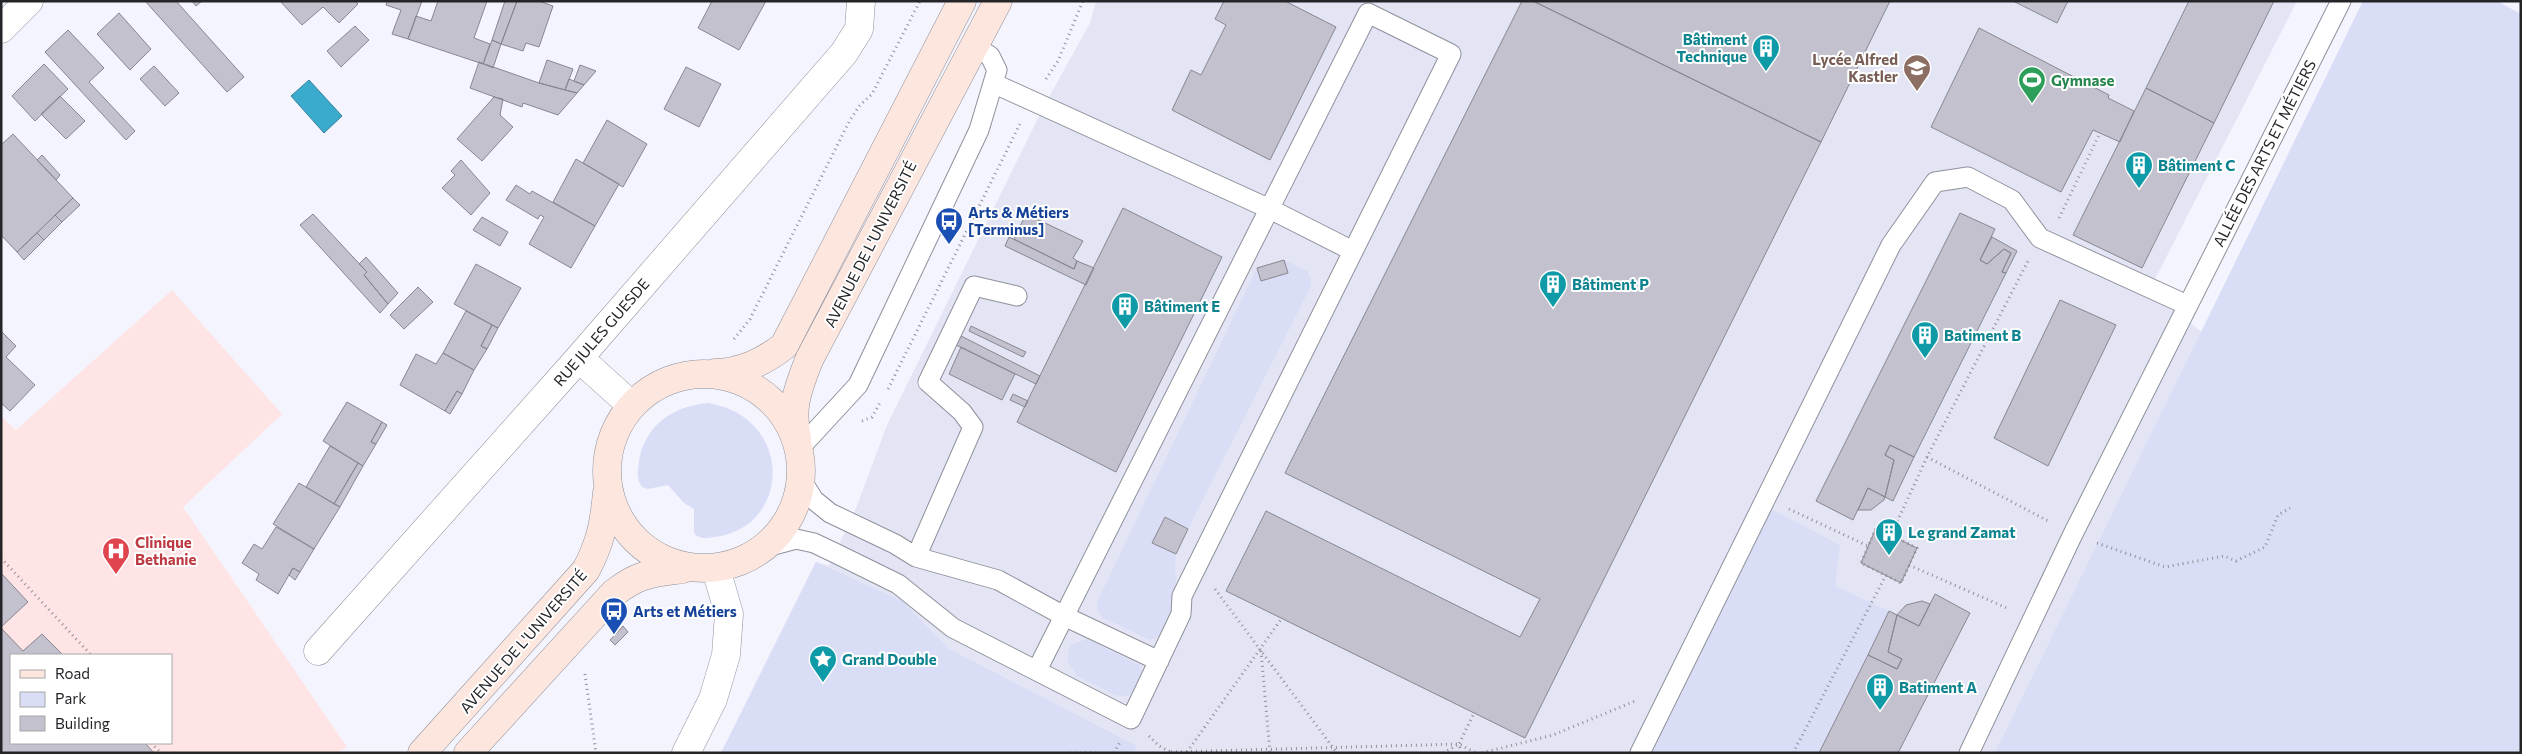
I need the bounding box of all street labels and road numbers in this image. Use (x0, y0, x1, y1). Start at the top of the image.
street label: ALLÉE DES ARTS ET MÉTIERS (2208, 56, 2319, 249)
street label: AVENUE DE L'UNIVERSITÉ (819, 157, 920, 330)
street label: RUE JULES GUESDE (549, 274, 653, 389)
street label: AVENUE DE L'UNIVERSITÉ (455, 565, 590, 716)

